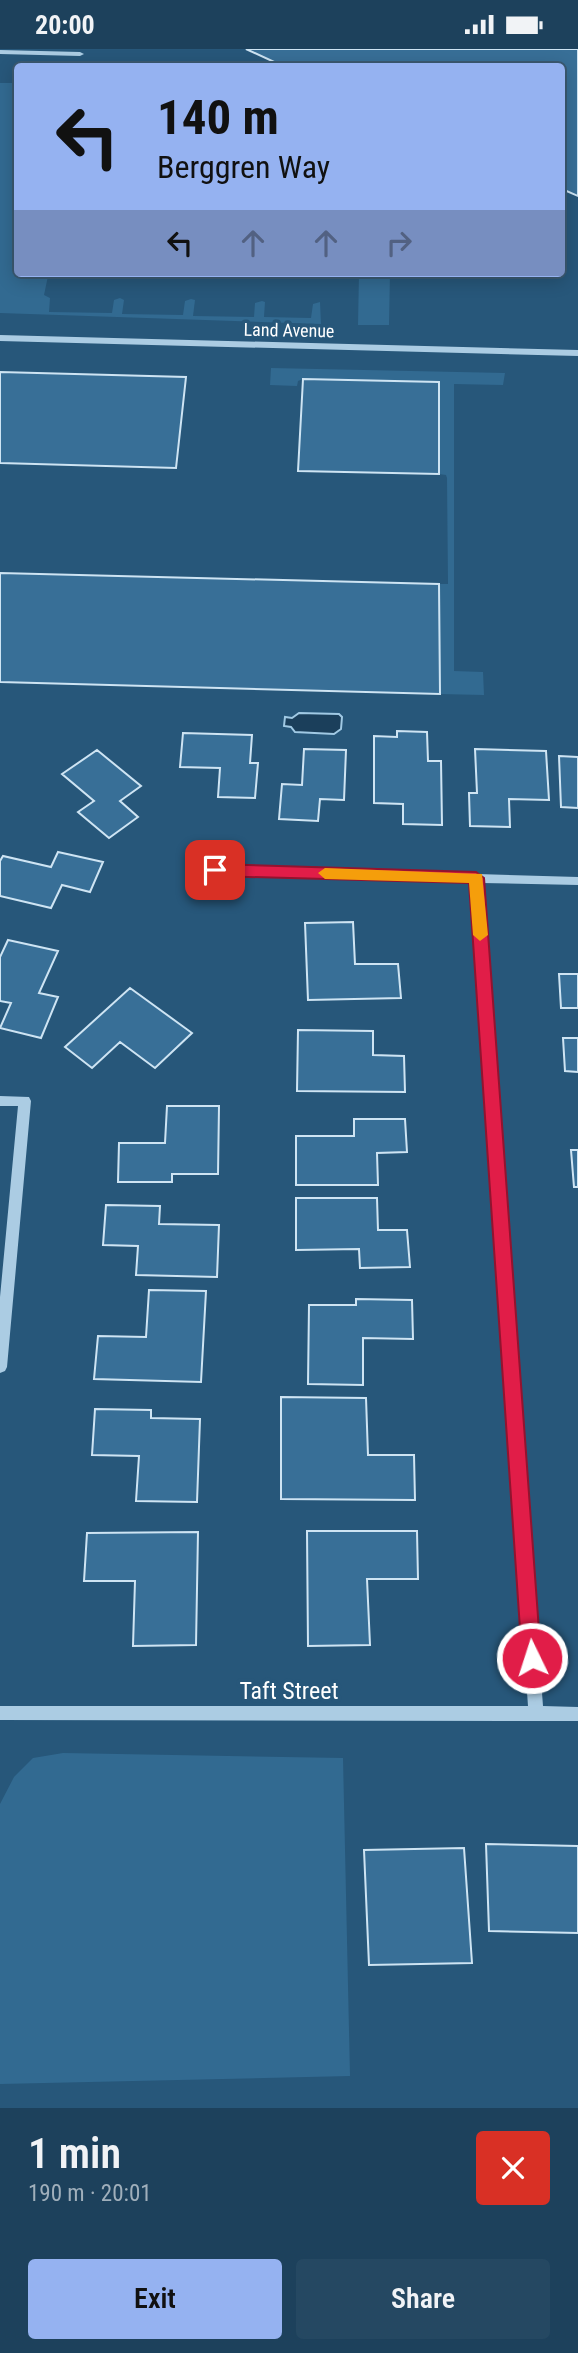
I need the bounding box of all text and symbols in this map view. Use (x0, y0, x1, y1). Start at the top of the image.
text: 20:00 (35, 10, 95, 40)
text: 140 m (157, 89, 279, 146)
icon: left (42, 91, 133, 182)
text: Berggren Way (157, 148, 330, 186)
icon: left (161, 224, 199, 262)
icon: ahead (234, 224, 272, 262)
icon: ahead (307, 224, 345, 262)
icon: right (380, 224, 418, 262)
street label: Land Avenue (243, 319, 335, 341)
pin (185, 840, 245, 900)
icon: arrive (196, 851, 234, 889)
position arrow (495, 1621, 569, 1695)
street label: Taft Street (239, 1677, 339, 1705)
text: 1 min (28, 2129, 121, 2178)
button: close (476, 2131, 550, 2205)
text: 190 m · 20:01 (28, 2180, 152, 2207)
button: Exit (28, 2259, 282, 2339)
button: Share (296, 2259, 550, 2339)

